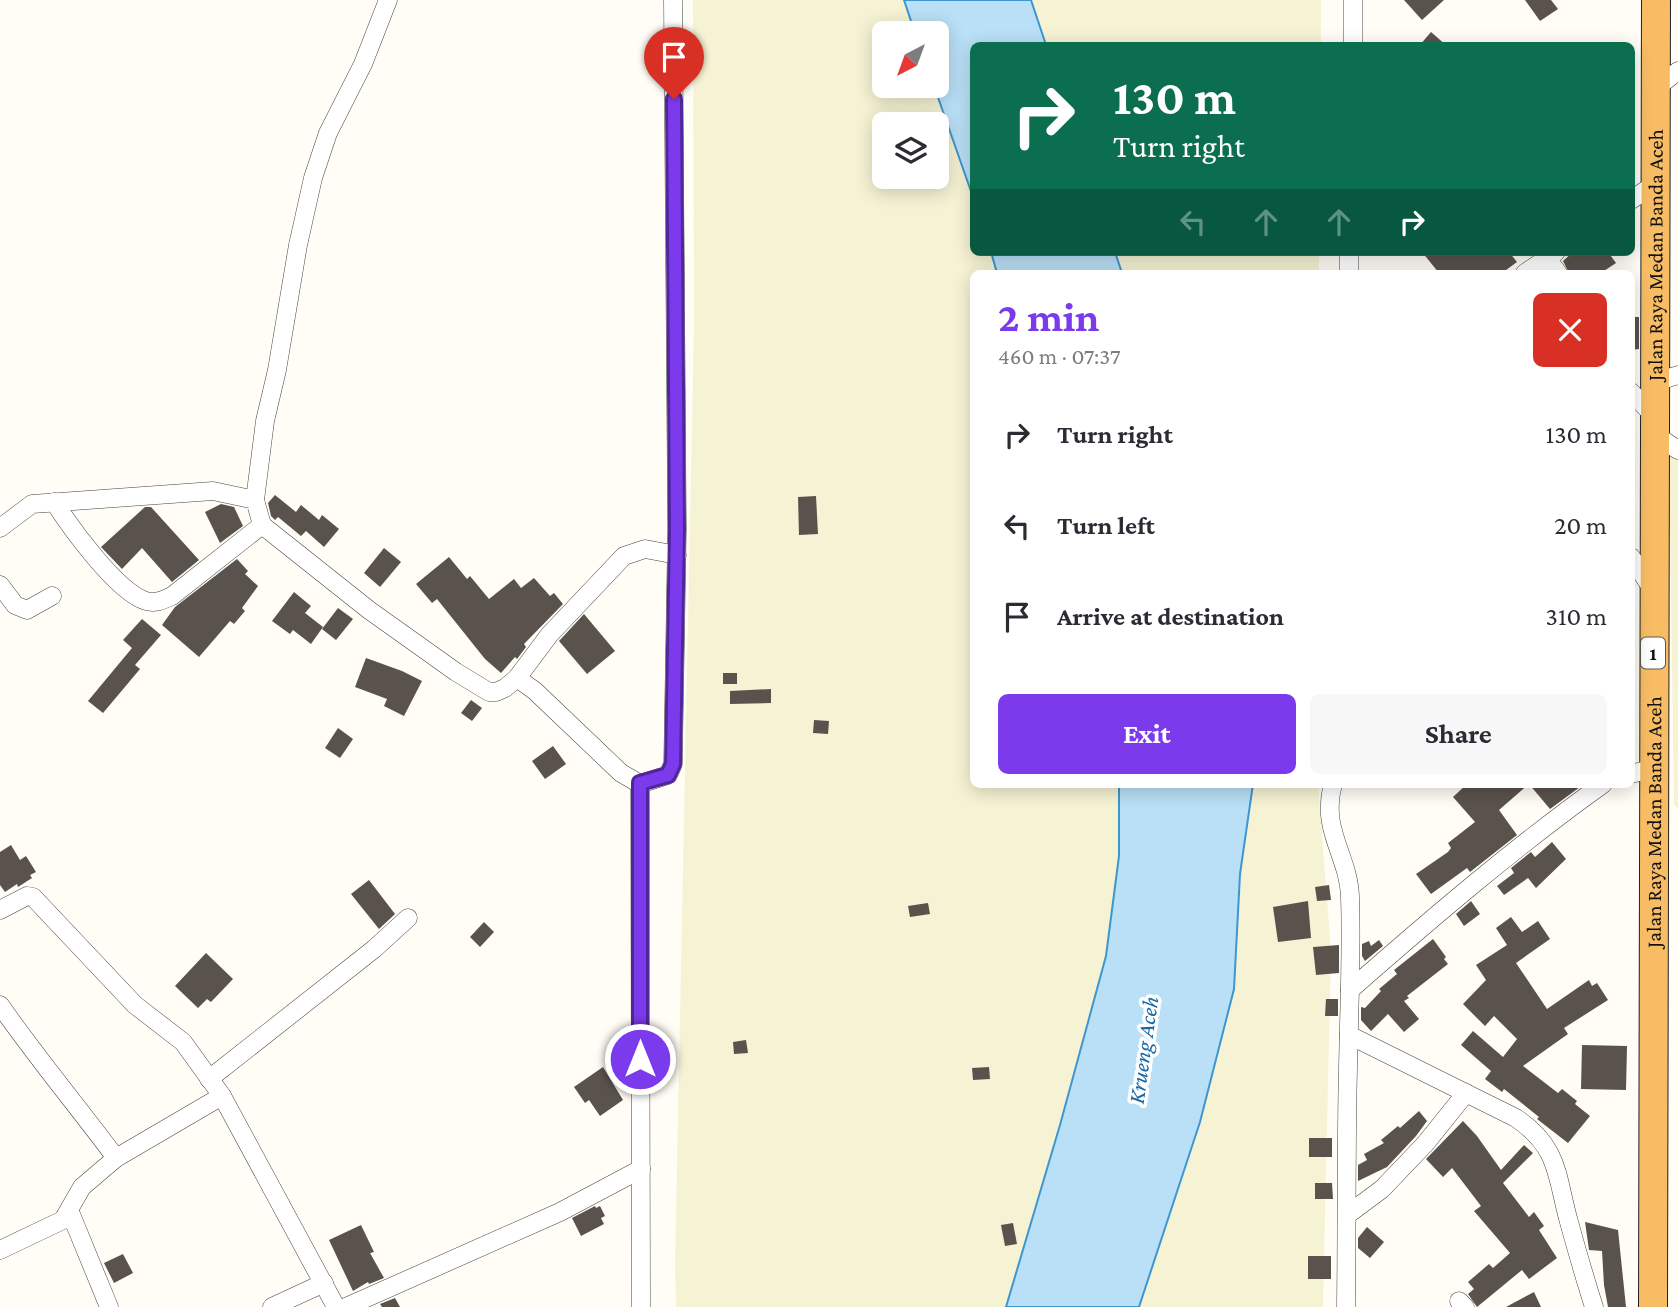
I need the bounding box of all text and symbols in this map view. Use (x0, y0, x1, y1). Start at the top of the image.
north arrow (872, 21, 948, 98)
map controls (872, 21, 949, 189)
pin (644, 27, 704, 99)
icon: arrive (655, 38, 693, 76)
icon: right (998, 70, 1089, 161)
text: 130 m (1113, 70, 1236, 125)
button: layers (872, 112, 949, 189)
text: Turn right (1113, 128, 1245, 164)
street label: Jalan Raya Medan Banda Aceh (1643, 129, 1668, 383)
icon: left (1174, 203, 1212, 241)
icon: ahead (1247, 203, 1285, 241)
icon: ahead (1320, 203, 1358, 241)
icon: right (1393, 203, 1431, 241)
text: 2 min (998, 293, 1099, 340)
button: close (1533, 293, 1607, 367)
text: 460 m · 07:37 (998, 343, 1121, 369)
icon: right (998, 416, 1036, 454)
text: Turn right (1057, 420, 1173, 449)
text: 130 m (1546, 420, 1607, 449)
icon: left (998, 507, 1036, 545)
text: Turn left (1057, 511, 1155, 540)
text: 20 m (1554, 511, 1607, 540)
icon: arrive (998, 598, 1036, 636)
text: Arrive at destination (1057, 602, 1284, 631)
text: 310 m (1546, 602, 1607, 631)
road number: 1 (1641, 638, 1665, 668)
button: Exit (998, 694, 1296, 774)
button: Share (1310, 694, 1607, 774)
street label: Jalan Raya Medan Banda Aceh (1642, 696, 1666, 950)
water label: Krueng Aceh (1123, 995, 1163, 1105)
position arrow (603, 1022, 677, 1096)

